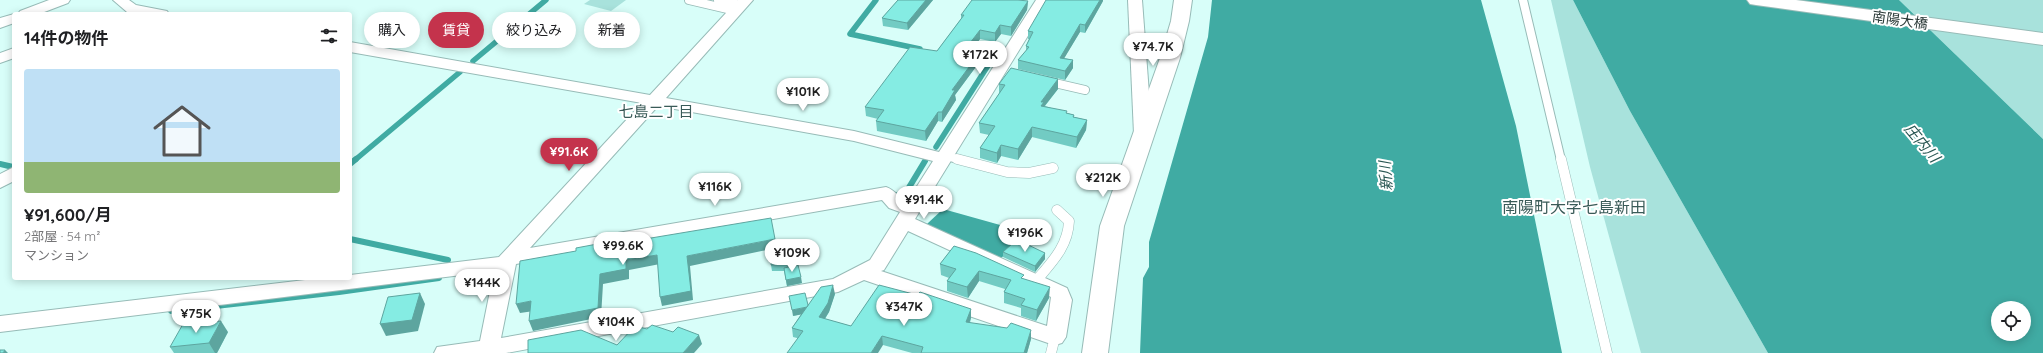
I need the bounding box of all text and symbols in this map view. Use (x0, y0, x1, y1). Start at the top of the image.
street label: 南陽大橋 (1871, 7, 1929, 33)
chip: 購入 (364, 12, 420, 48)
chip: 賃貸 (428, 12, 484, 48)
chip: 絞り込み (492, 12, 576, 48)
chip: 新着 (584, 12, 640, 48)
icon: filters (318, 25, 340, 47)
text: 14件の物件 (24, 27, 109, 48)
pin: ¥74.7K (1120, 33, 1186, 67)
text: ¥74.7K (1133, 38, 1173, 54)
pin: ¥172K (952, 41, 1008, 75)
text: ¥172K (962, 46, 998, 62)
pin: ¥101K (775, 78, 831, 112)
text: ¥101K (786, 83, 820, 99)
icon: home (146, 95, 218, 167)
district label: 七島二丁目 (618, 102, 694, 121)
water label: 庄内川 (1901, 119, 1945, 168)
pin: ¥91.6K (536, 138, 602, 172)
text: ¥91.6K (549, 143, 589, 159)
water label: 新川 (1375, 158, 1396, 192)
pin: ¥212K (1075, 164, 1131, 198)
text: ¥212K (1085, 169, 1121, 185)
pin: ¥116K (687, 173, 743, 207)
text: ¥116K (698, 178, 732, 194)
pin: ¥91.4K (891, 186, 957, 220)
text: ¥91.4K (904, 191, 944, 207)
district label: 南陽町大字七島新田 (1502, 197, 1646, 217)
text: ¥91,600/月 (24, 204, 112, 225)
pin: ¥196K (997, 219, 1053, 253)
text: ¥196K (1007, 224, 1043, 240)
text: 2部屋 · 54 m² (24, 228, 100, 244)
pin: ¥99.6K (590, 232, 656, 266)
text: ¥99.6K (603, 237, 643, 253)
pin: ¥109K (764, 239, 820, 273)
text: ¥109K (774, 244, 810, 260)
text: マンション (24, 247, 89, 263)
pin: ¥144K (454, 269, 510, 303)
text: ¥144K (464, 274, 500, 290)
pin: ¥347K (876, 293, 932, 327)
text: ¥347K (885, 298, 923, 314)
pin: ¥75K (172, 300, 220, 334)
map controls (1991, 301, 2031, 341)
button: locate (1991, 301, 2031, 341)
text: ¥75K (181, 305, 211, 321)
pin: ¥104K (588, 308, 644, 342)
text: ¥104K (598, 313, 634, 329)

